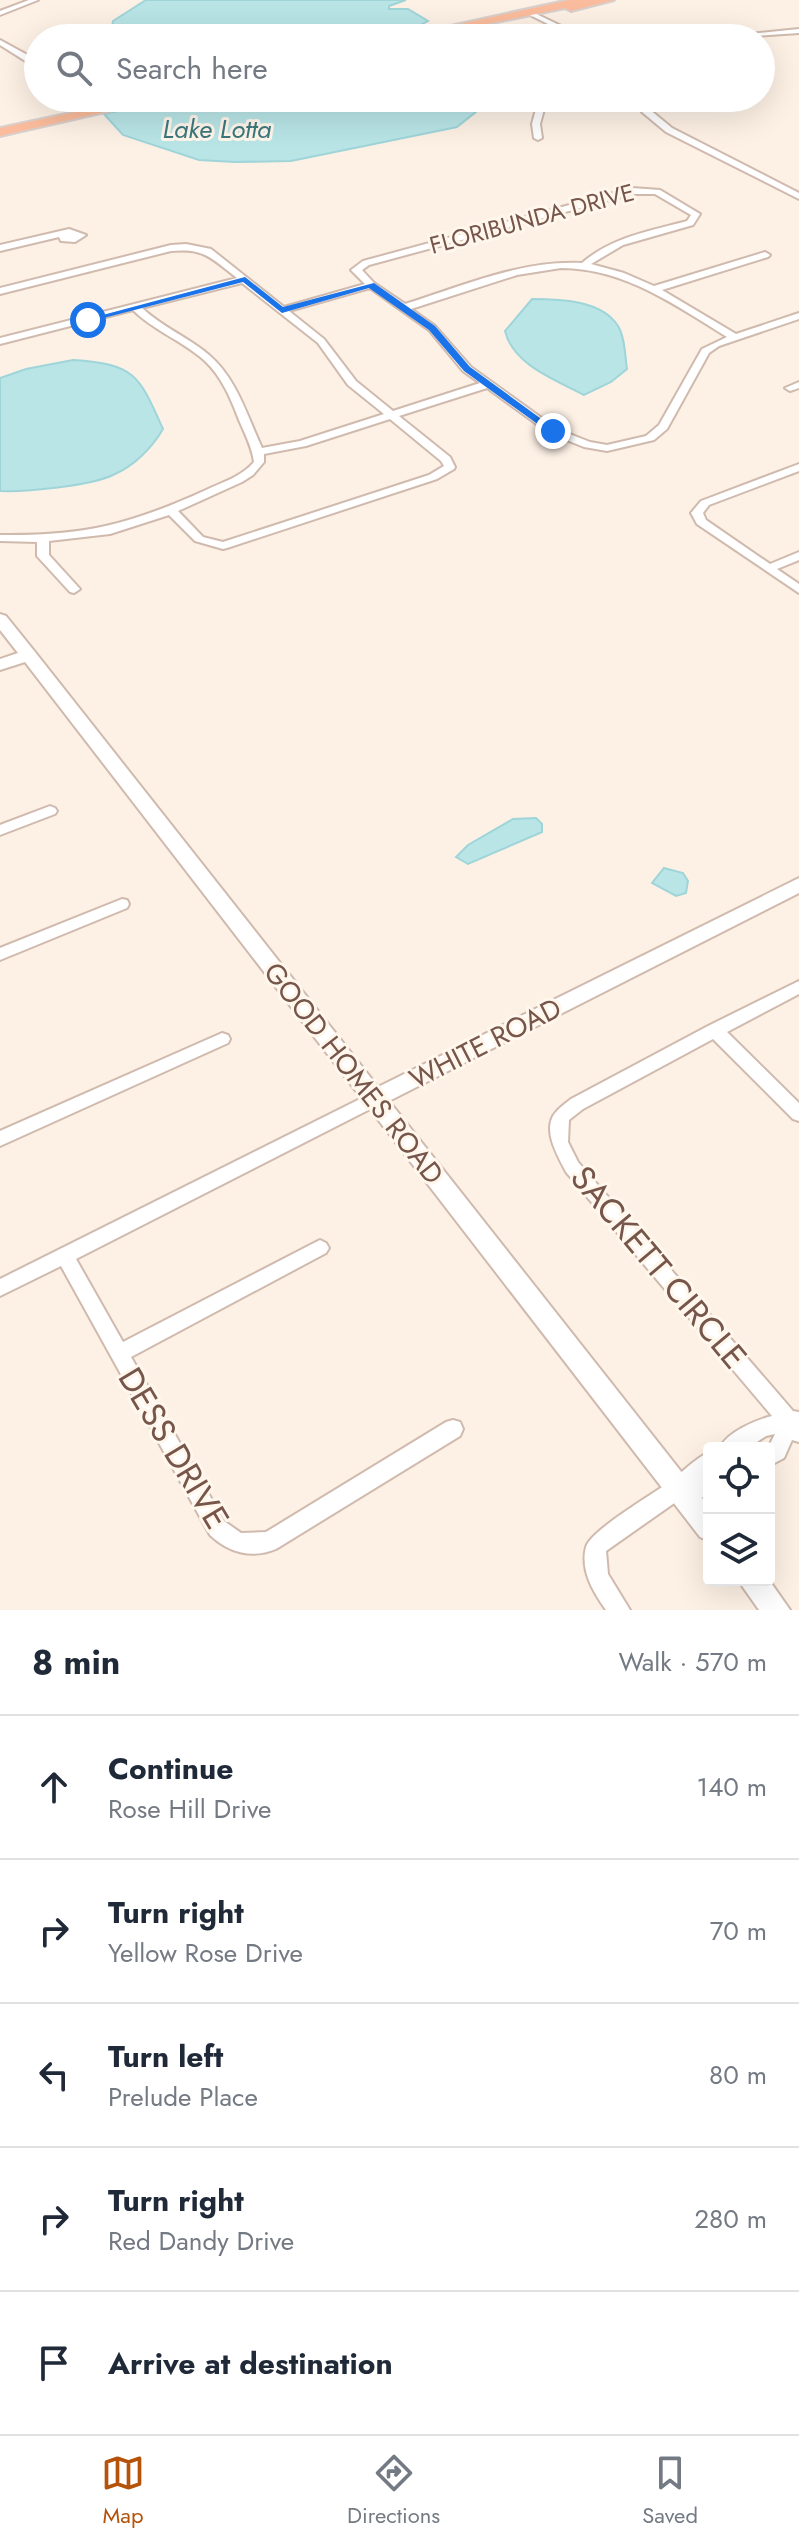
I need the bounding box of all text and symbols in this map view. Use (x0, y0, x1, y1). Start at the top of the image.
search box (24, 24, 775, 112)
icon: search (52, 46, 96, 90)
text: Search here (116, 47, 268, 90)
water label: Lake Lotta (163, 110, 272, 148)
street label: FLORIBUNDA DRIVE (426, 174, 638, 263)
route start (70, 302, 106, 338)
route end (535, 413, 571, 449)
street label: GOOD HOMES ROAD (254, 954, 453, 1193)
street label: WHITE ROAD (402, 988, 568, 1099)
street label: SACKETT CIRCLE (559, 1155, 758, 1380)
street label: DESS DRIVE (106, 1358, 241, 1538)
map controls (703, 1442, 775, 1586)
button: locate (703, 1442, 775, 1514)
button: layers (703, 1514, 775, 1586)
text: 8 min (32, 1638, 120, 1687)
text: Walk · 570 m (619, 1643, 767, 1681)
text: Continue (108, 1747, 234, 1790)
icon: ahead (32, 1765, 76, 1809)
text: 140 m (696, 1768, 767, 1806)
text: Rose Hill Drive (108, 1790, 271, 1828)
text: Turn right (108, 1891, 244, 1934)
icon: right (32, 1909, 76, 1953)
text: 70 m (710, 1912, 767, 1950)
text: Yellow Rose Drive (108, 1934, 303, 1972)
text: Turn left (108, 2035, 223, 2078)
icon: left (32, 2053, 76, 2097)
text: 80 m (709, 2056, 767, 2094)
text: Prelude Place (108, 2078, 258, 2116)
text: Turn right (108, 2179, 244, 2222)
icon: right (32, 2197, 76, 2241)
text: 280 m (694, 2200, 767, 2238)
text: Red Dandy Drive (108, 2222, 294, 2260)
icon: arrive (32, 2341, 76, 2385)
text: Arrive at destination (108, 2342, 393, 2385)
tab: Map (101, 2451, 145, 2531)
tab: Directions (347, 2451, 440, 2531)
tab: Saved (642, 2451, 698, 2531)

